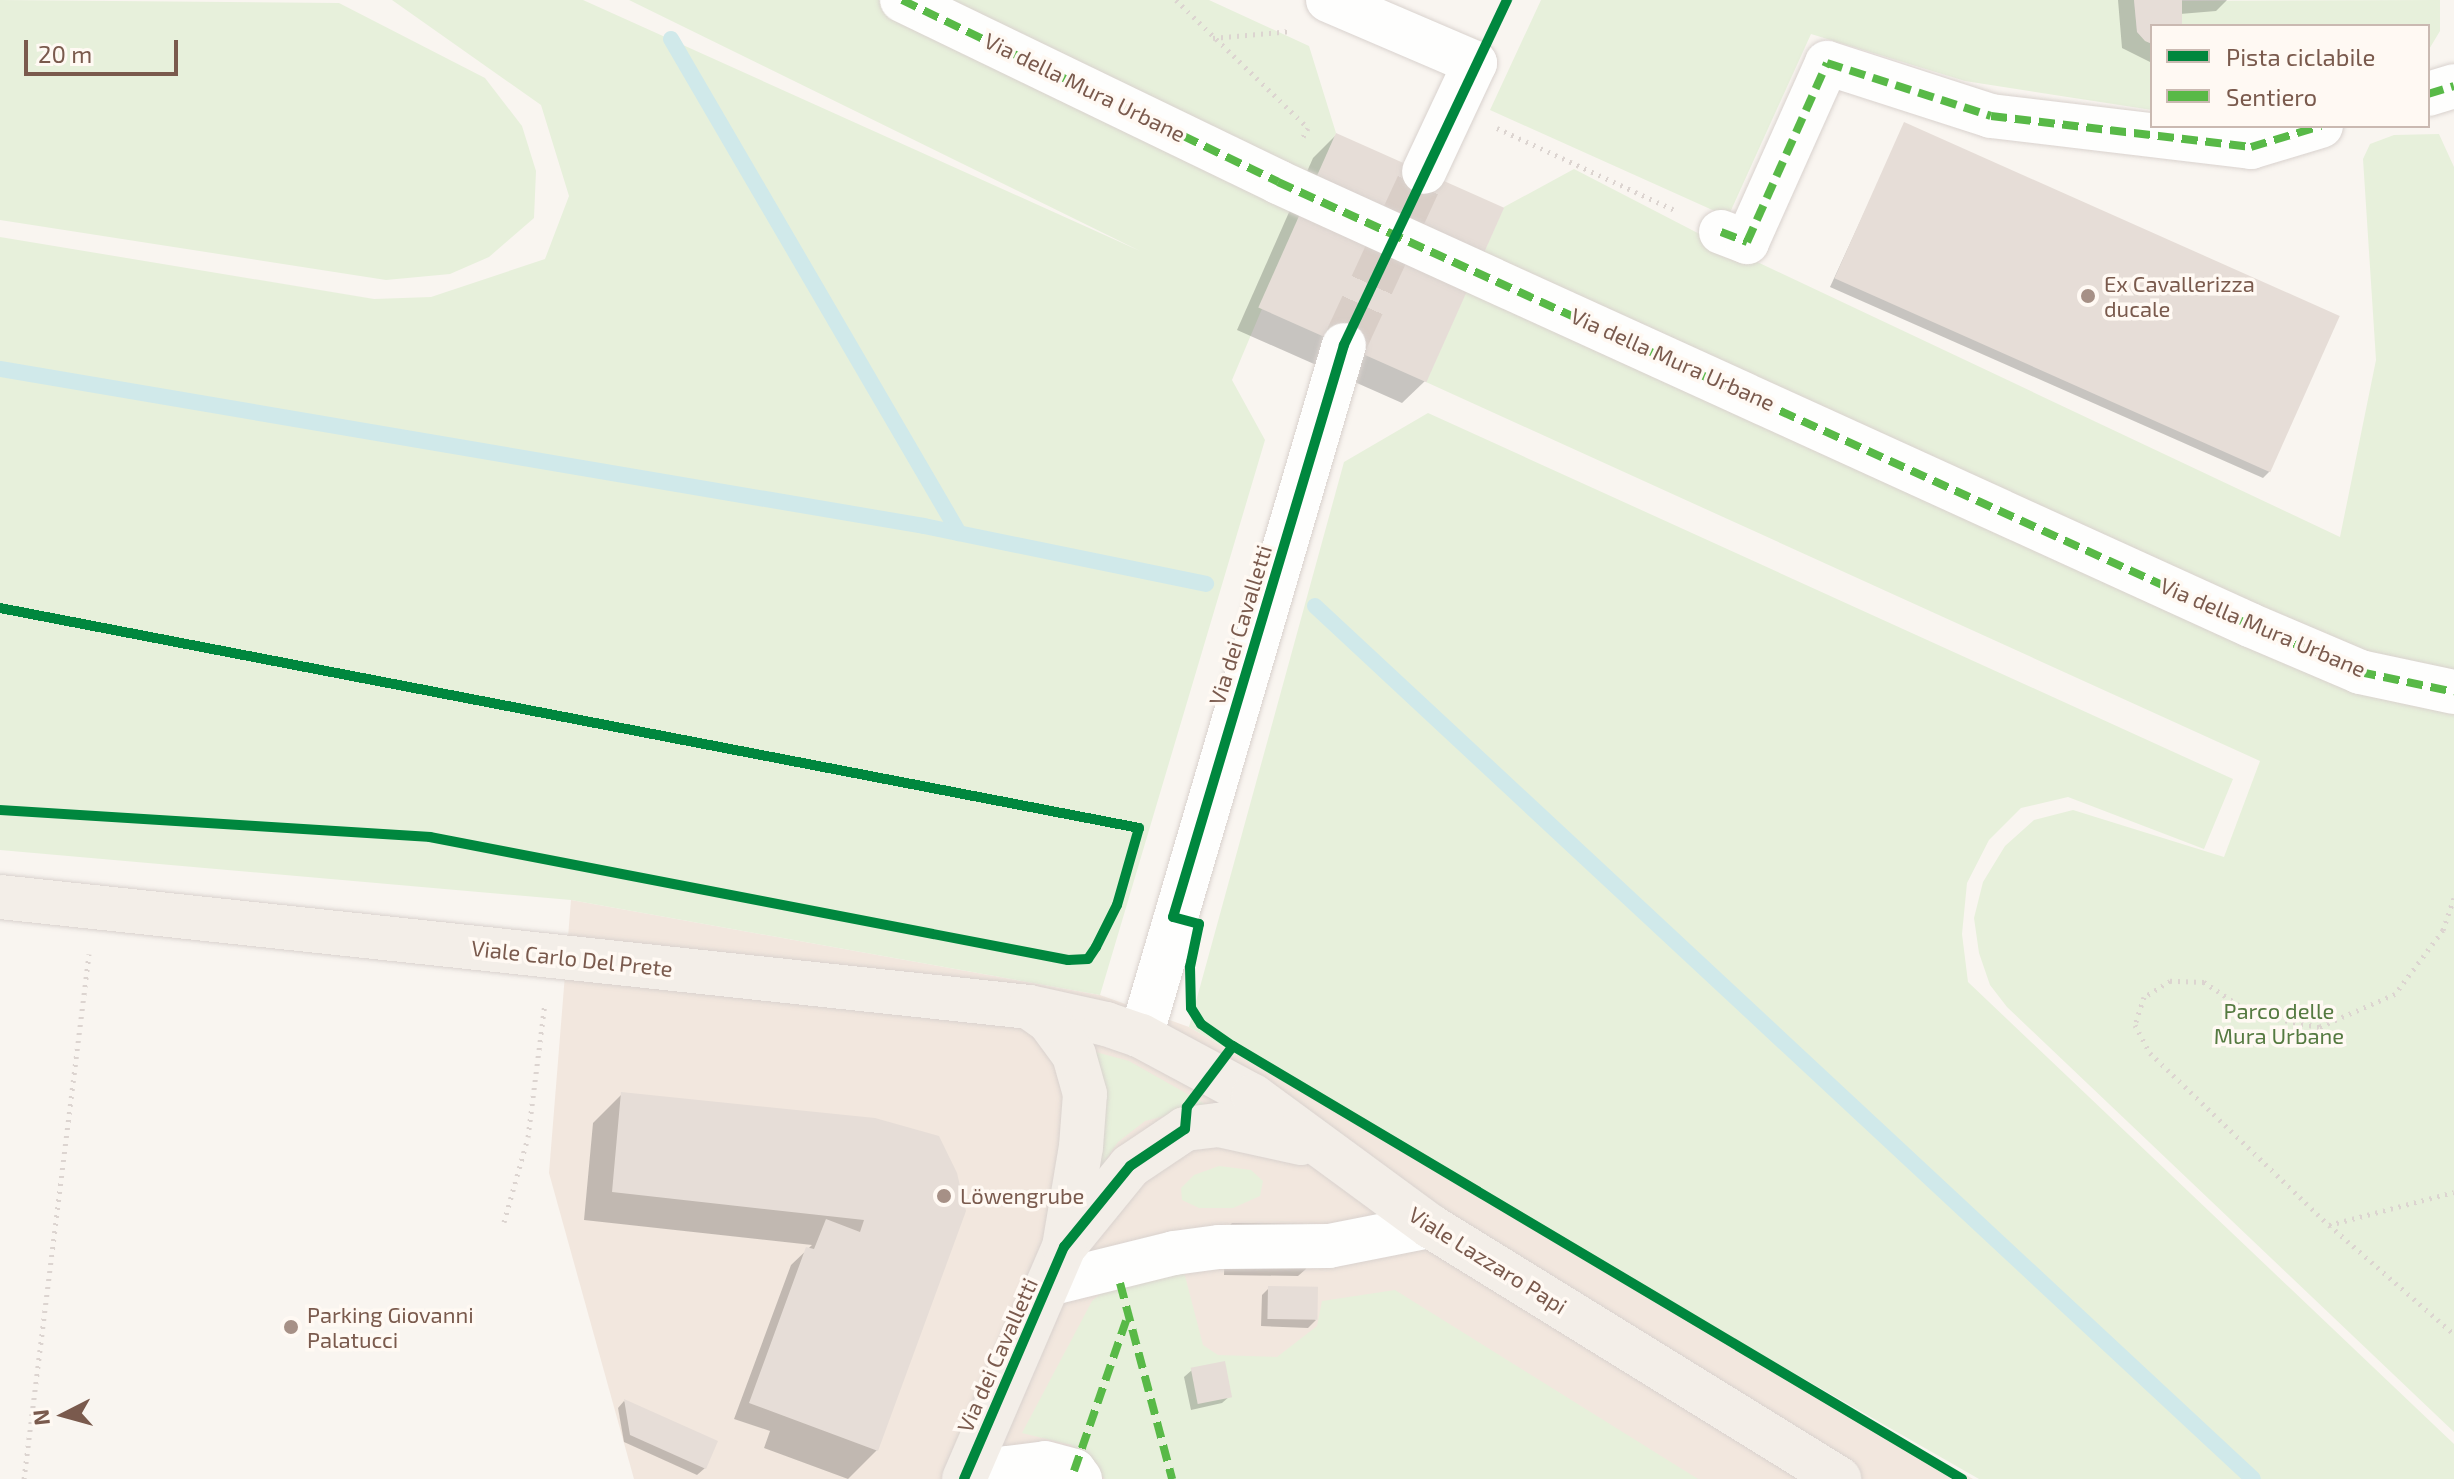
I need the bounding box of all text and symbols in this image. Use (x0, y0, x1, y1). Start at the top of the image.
scale bar (28, 24, 182, 74)
legend (2150, 24, 2430, 128)
street label: Via della Mura Urbane (980, 27, 1190, 147)
text: 20 m (38, 39, 92, 68)
text: Pista ciclabile (2226, 42, 2375, 71)
text: Sentiero (2226, 82, 2317, 111)
place label: Ex Cavallerizza ducale (2104, 270, 2255, 322)
marker: Ex Cavallerizza ducale (2079, 287, 2097, 305)
street label: Via della Mura Urbane (1567, 302, 1779, 416)
street label: Via dei Cavalletti (1203, 542, 1277, 708)
street label: Via della Mura Urbane (2156, 572, 2370, 682)
street label: Viale Carlo Del Prete (470, 934, 674, 982)
park label: Parco delle Mura Urbane (2214, 997, 2344, 1048)
place label: Löwengrube (960, 1183, 1084, 1209)
marker: Löwengrube (935, 1187, 953, 1205)
street label: Viale Lazzaro Papi (1404, 1201, 1572, 1319)
street label: Via dei Cavalletti (951, 1274, 1043, 1436)
place label: Parking Giovanni Palatucci (307, 1301, 474, 1352)
marker: Parking Giovanni Palatucci (282, 1318, 300, 1336)
north arrow (24, 1375, 104, 1455)
text: N (26, 1408, 54, 1427)

